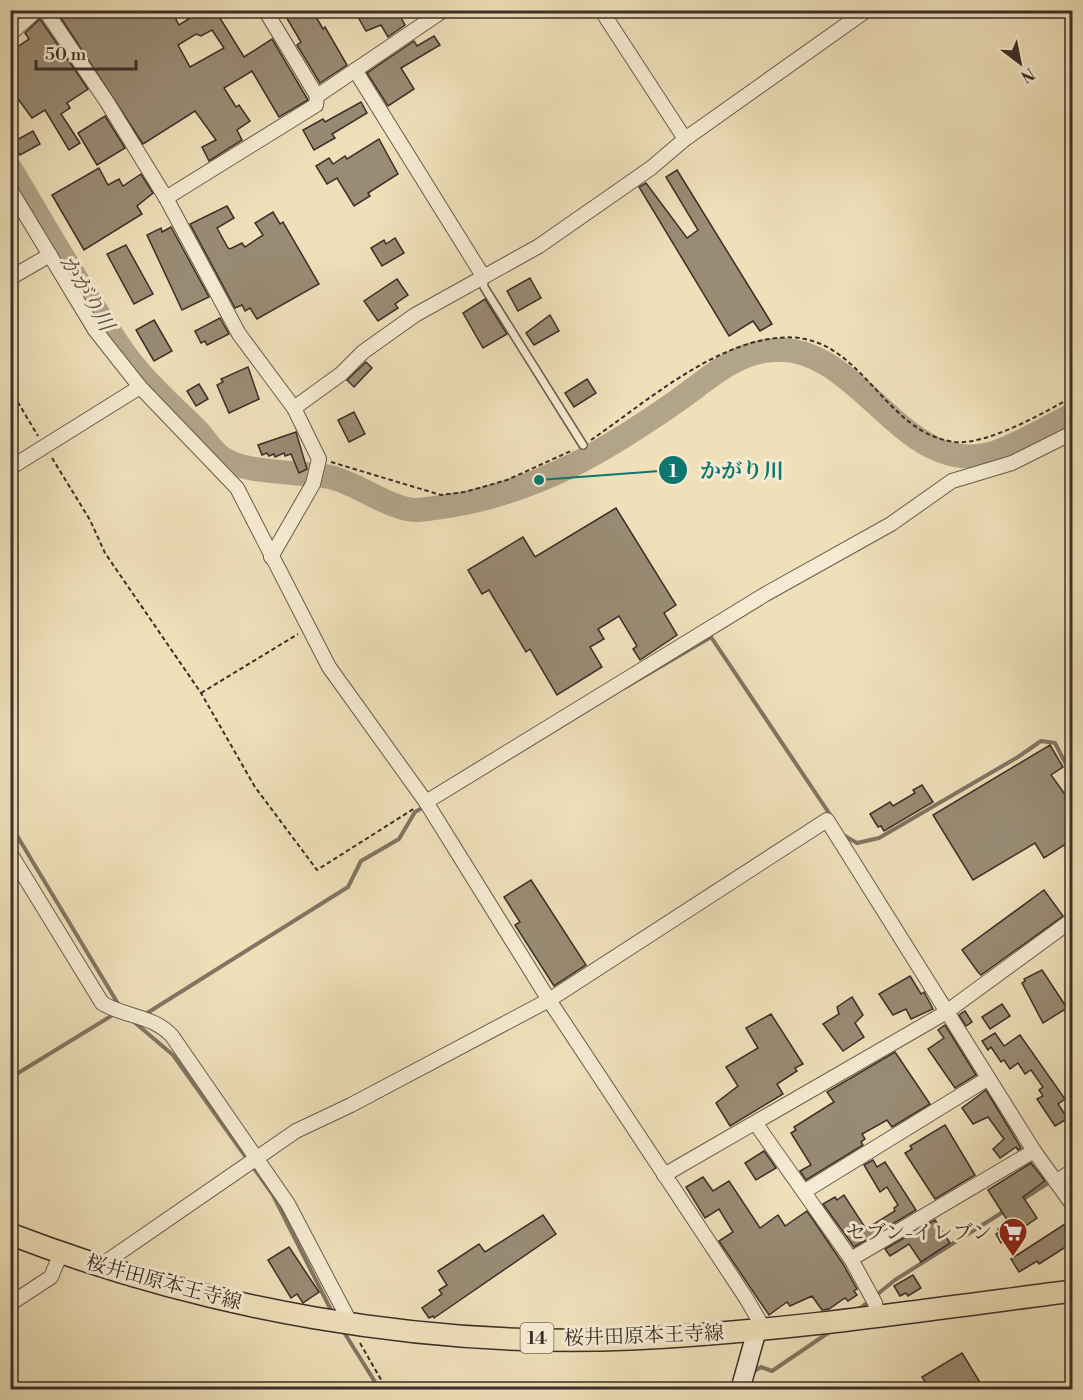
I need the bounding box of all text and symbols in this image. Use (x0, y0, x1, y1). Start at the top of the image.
scale bar (36, 33, 136, 71)
north arrow (990, 33, 1050, 93)
text: 50 m (45, 43, 87, 66)
text: N (1016, 63, 1038, 87)
water label: かがり川 (53, 251, 120, 338)
callout: かがり川 (658, 451, 796, 490)
text: かがり川 (700, 459, 784, 485)
text: 1 (669, 460, 678, 483)
supermarket icon: セブン-イレブン (997, 1216, 1029, 1258)
place label: セブン-イレブン (846, 1221, 992, 1246)
street label: 桜井田原本王寺線 (83, 1251, 244, 1316)
street label: 桜井田原本王寺線 (564, 1321, 724, 1352)
road number: 14 (520, 1323, 554, 1353)

